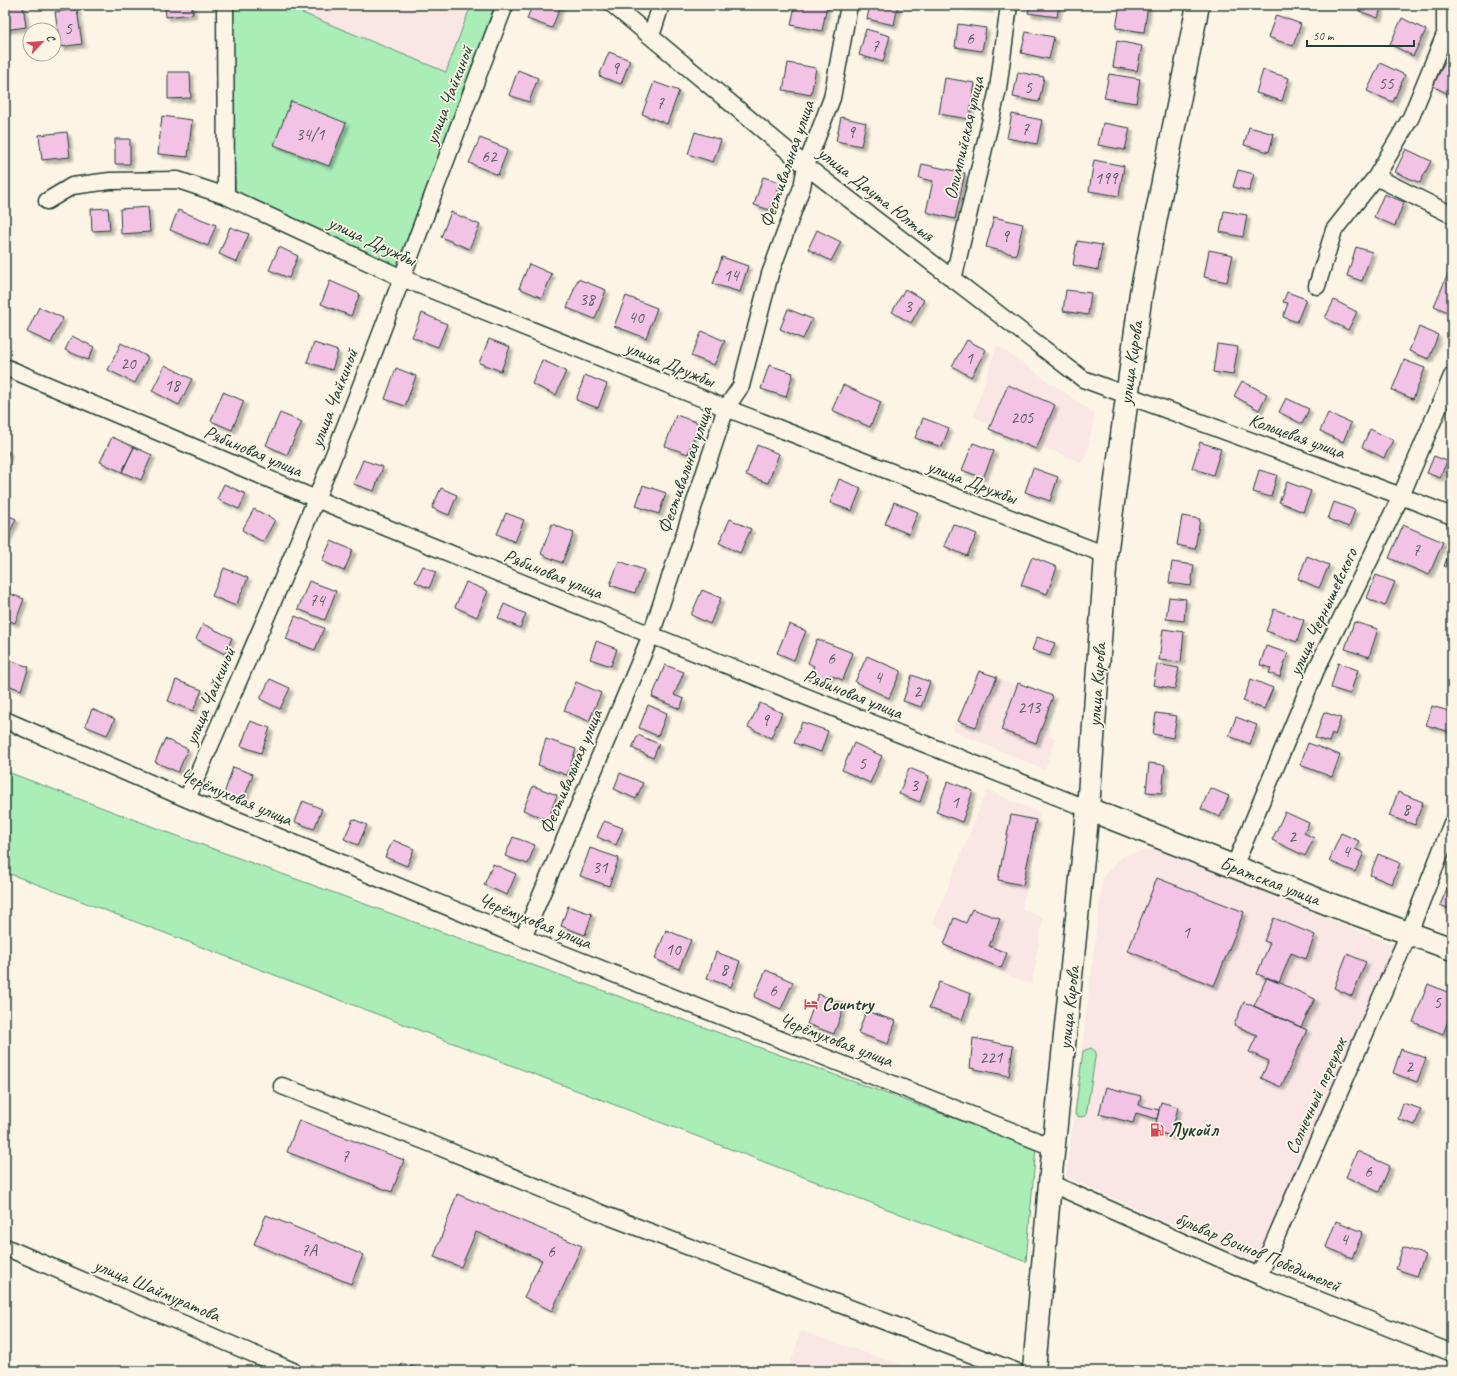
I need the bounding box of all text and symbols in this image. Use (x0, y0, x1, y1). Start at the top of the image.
house number: 5 (64, 18, 73, 39)
north arrow (22, 22, 62, 62)
scale bar (1307, 22, 1414, 48)
house number: 6 (966, 28, 975, 49)
text: 50 m (1313, 28, 1335, 44)
text: С (44, 32, 59, 45)
house number: 7 (871, 36, 880, 57)
street label: улица Чайкиной (419, 41, 479, 149)
house number: 9 (611, 58, 620, 79)
street label: Олимпийская улица (938, 73, 990, 202)
house number: 55 (1378, 73, 1395, 94)
house number: 5 (1024, 77, 1033, 98)
house number: 7 (656, 93, 665, 114)
street label: Фестивальная улица (754, 96, 820, 231)
house number: 7 (1021, 119, 1030, 140)
house number: 9 (847, 122, 856, 143)
house number: 34/1 (296, 124, 326, 145)
street label: улица Даута Юлтыя (812, 140, 940, 248)
house number: 62 (481, 146, 498, 167)
house number: 199 (1095, 168, 1119, 189)
street label: улица Дружбы (323, 210, 421, 273)
house number: 9 (1001, 226, 1010, 247)
house number: 14 (723, 265, 741, 286)
house number: 38 (579, 289, 597, 310)
house number: 3 (904, 296, 913, 317)
house number: 40 (628, 307, 645, 328)
street label: улица Кирова (1113, 318, 1149, 407)
street label: улица Дружбы (621, 335, 720, 393)
street label: улица Чайкиной (304, 344, 364, 452)
house number: 1 (965, 348, 974, 369)
house number: 20 (120, 353, 137, 374)
house number: 18 (164, 375, 182, 396)
street label: Фестивальная улица (652, 402, 718, 537)
house number: 205 (1011, 407, 1035, 428)
street label: Кольцевая улица (1246, 408, 1350, 465)
street label: Рябиновая улица (200, 420, 307, 483)
street label: улица Дружбы (923, 454, 1022, 511)
house number: 7 (1412, 540, 1421, 561)
street label: Рябиновая улица (500, 543, 607, 605)
street label: улица Чернышевского (1283, 543, 1364, 680)
house number: 74 (309, 590, 327, 611)
street label: улица Кирова (1082, 640, 1112, 729)
street label: улица Чайкиной (178, 643, 242, 749)
house number: 6 (827, 648, 836, 669)
street label: Рябиновая улица (800, 663, 907, 725)
house number: 4 (874, 667, 884, 688)
house number: 2 (913, 681, 922, 702)
house number: 213 (1018, 697, 1042, 718)
street label: Фестивальная улица (534, 705, 608, 838)
house number: 9 (761, 710, 770, 731)
house number: 5 (858, 753, 867, 774)
street label: Черёмуховая улица (176, 763, 297, 832)
house number: 3 (910, 775, 919, 796)
house number: 1 (951, 792, 960, 813)
house number: 8 (1402, 799, 1412, 820)
house number: 2 (1288, 826, 1297, 847)
house number: 4 (1342, 841, 1352, 862)
street label: Братская улица (1216, 851, 1326, 912)
house number: 31 (592, 857, 609, 878)
street label: Черёмуховая улица (475, 887, 597, 955)
house number: 1 (1182, 922, 1191, 943)
house number: 10 (665, 939, 682, 960)
house number: 8 (720, 959, 730, 980)
street label: улица Кирова (1053, 963, 1086, 1052)
house number: 6 (769, 980, 778, 1001)
place label: Country (822, 992, 876, 1016)
house number: 5 (1433, 992, 1442, 1013)
hotel icon: Country (803, 996, 819, 1012)
street label: Черёмуховая улица (776, 1007, 898, 1073)
street label: Солнечный переулок (1280, 1032, 1353, 1158)
house number: 221 (980, 1047, 1004, 1068)
house number: 2 (1405, 1056, 1414, 1077)
place label: Лукойл (1168, 1118, 1219, 1142)
fuel station icon: Лукойл (1149, 1122, 1165, 1138)
house number: 7 (341, 1146, 350, 1167)
house number: 6 (1364, 1161, 1373, 1182)
street label: бульвар Воинов Победителей (1172, 1206, 1345, 1298)
house number: 4 (1340, 1229, 1350, 1250)
house number: 7А (301, 1240, 319, 1261)
house number: 6 (547, 1241, 556, 1262)
street label: улица Шаймуратова (89, 1252, 225, 1328)

